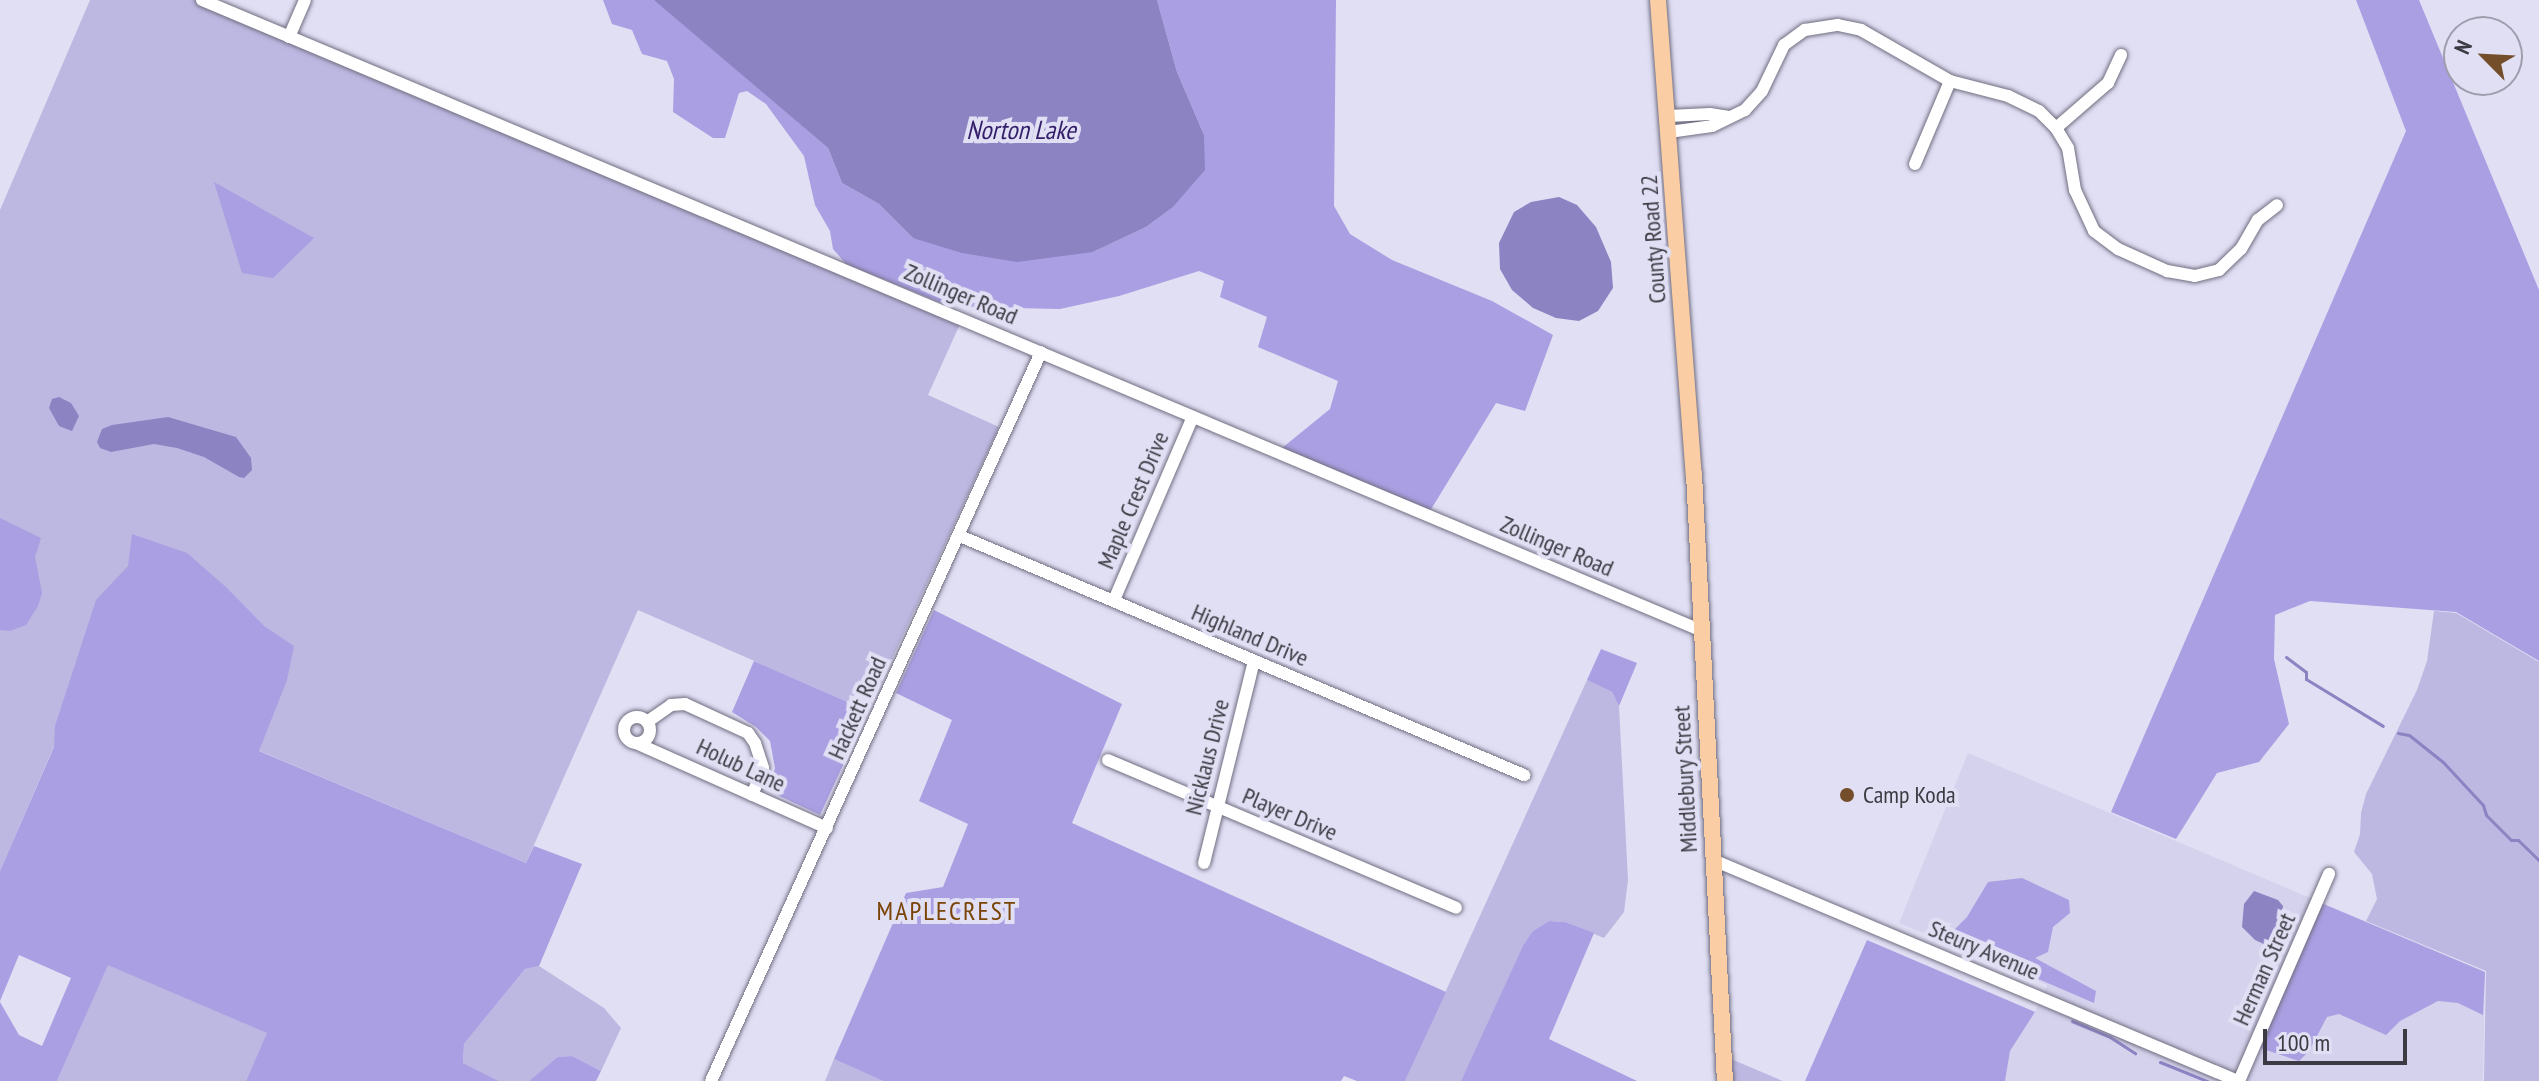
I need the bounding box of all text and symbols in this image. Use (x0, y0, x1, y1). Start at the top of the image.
north arrow (2443, 16, 2523, 96)
text: N (2448, 36, 2478, 58)
water label: Norton Lake (966, 114, 1076, 146)
street label: County Road 22 (1634, 173, 1672, 305)
street label: Zollinger Road (900, 257, 1022, 331)
street label: Maple Crest Drive (1091, 427, 1175, 573)
street label: Zollinger Road (1496, 509, 1618, 583)
street label: Highland Drive (1187, 598, 1313, 672)
street label: Hackett Road (822, 652, 892, 764)
street label: Nicklaus Drive (1179, 696, 1235, 818)
street label: Middlebury Street (1667, 704, 1703, 854)
street label: Holub Lane (692, 732, 790, 798)
street label: Player Drive (1238, 781, 1342, 847)
place label: Camp Koda (1863, 781, 1956, 809)
marker: Camp Koda (1838, 786, 1856, 804)
district label: MAPLECREST (877, 895, 1017, 927)
street label: Herman Street (2226, 908, 2302, 1030)
street label: Steury Avenue (1924, 914, 2044, 986)
scale bar (2267, 1013, 2411, 1063)
text: 100 m (2277, 1027, 2330, 1058)

